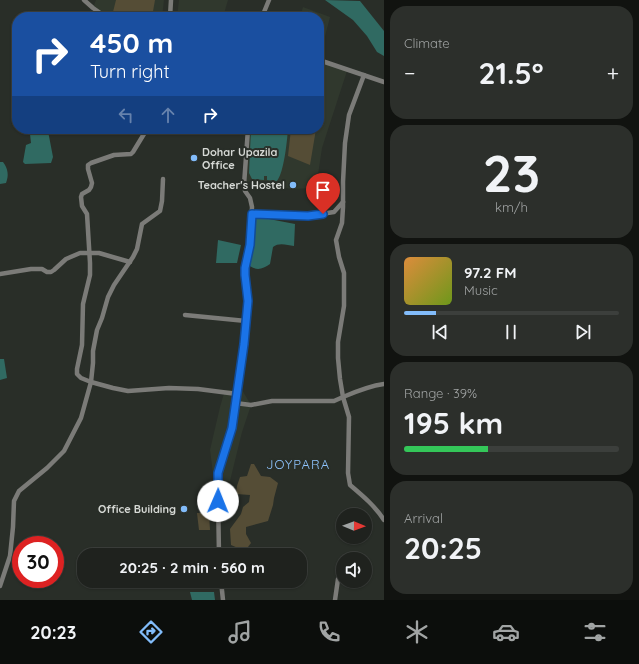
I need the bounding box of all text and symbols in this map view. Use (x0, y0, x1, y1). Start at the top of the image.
text: 450 m (90, 25, 173, 60)
icon: right (24, 28, 76, 80)
text: Climate (404, 35, 450, 51)
text: 21.5° (478, 54, 544, 92)
text: − (404, 59, 415, 87)
text: + (607, 59, 619, 87)
text: Turn right (90, 60, 170, 83)
icon: left (115, 104, 137, 126)
icon: ahead (157, 104, 179, 126)
icon: right (199, 104, 221, 126)
text: 23 (483, 140, 540, 205)
place label: Dohar Upazila Office (202, 145, 277, 172)
marker: Dohar Upazila Office (189, 153, 199, 163)
pin (306, 173, 340, 214)
place label: Teacher's Hostel (198, 178, 285, 192)
icon: arrive (312, 179, 334, 201)
marker: Teacher's Hostel (288, 180, 298, 190)
text: km/h (495, 199, 528, 215)
text: 97.2 FM (464, 263, 516, 282)
text: Music (464, 282, 498, 298)
icon: previous (429, 321, 451, 343)
icon: pause (500, 321, 522, 343)
icon: next (572, 321, 594, 343)
text: Range · 39% (404, 385, 477, 401)
text: 195 km (404, 404, 503, 442)
district label: JOYPARA (266, 456, 330, 472)
position arrow (197, 480, 239, 522)
place label: Office Building (98, 502, 176, 516)
marker: Office Building (179, 504, 189, 514)
north arrow (336, 508, 372, 544)
map controls (336, 508, 372, 588)
text: Arrival (404, 510, 443, 526)
text: 20:25 (404, 529, 482, 567)
speed limit sign: 30 (12, 536, 64, 588)
button: sound (336, 552, 372, 588)
text: 20:25 · 2 min · 560 m (119, 558, 265, 577)
icon: directions (137, 618, 165, 646)
icon: music (226, 618, 254, 646)
icon: phone (315, 618, 343, 646)
icon: climate (403, 618, 431, 646)
icon: car (492, 618, 520, 646)
icon: filters (581, 618, 609, 646)
text: 20:23 (30, 621, 76, 644)

